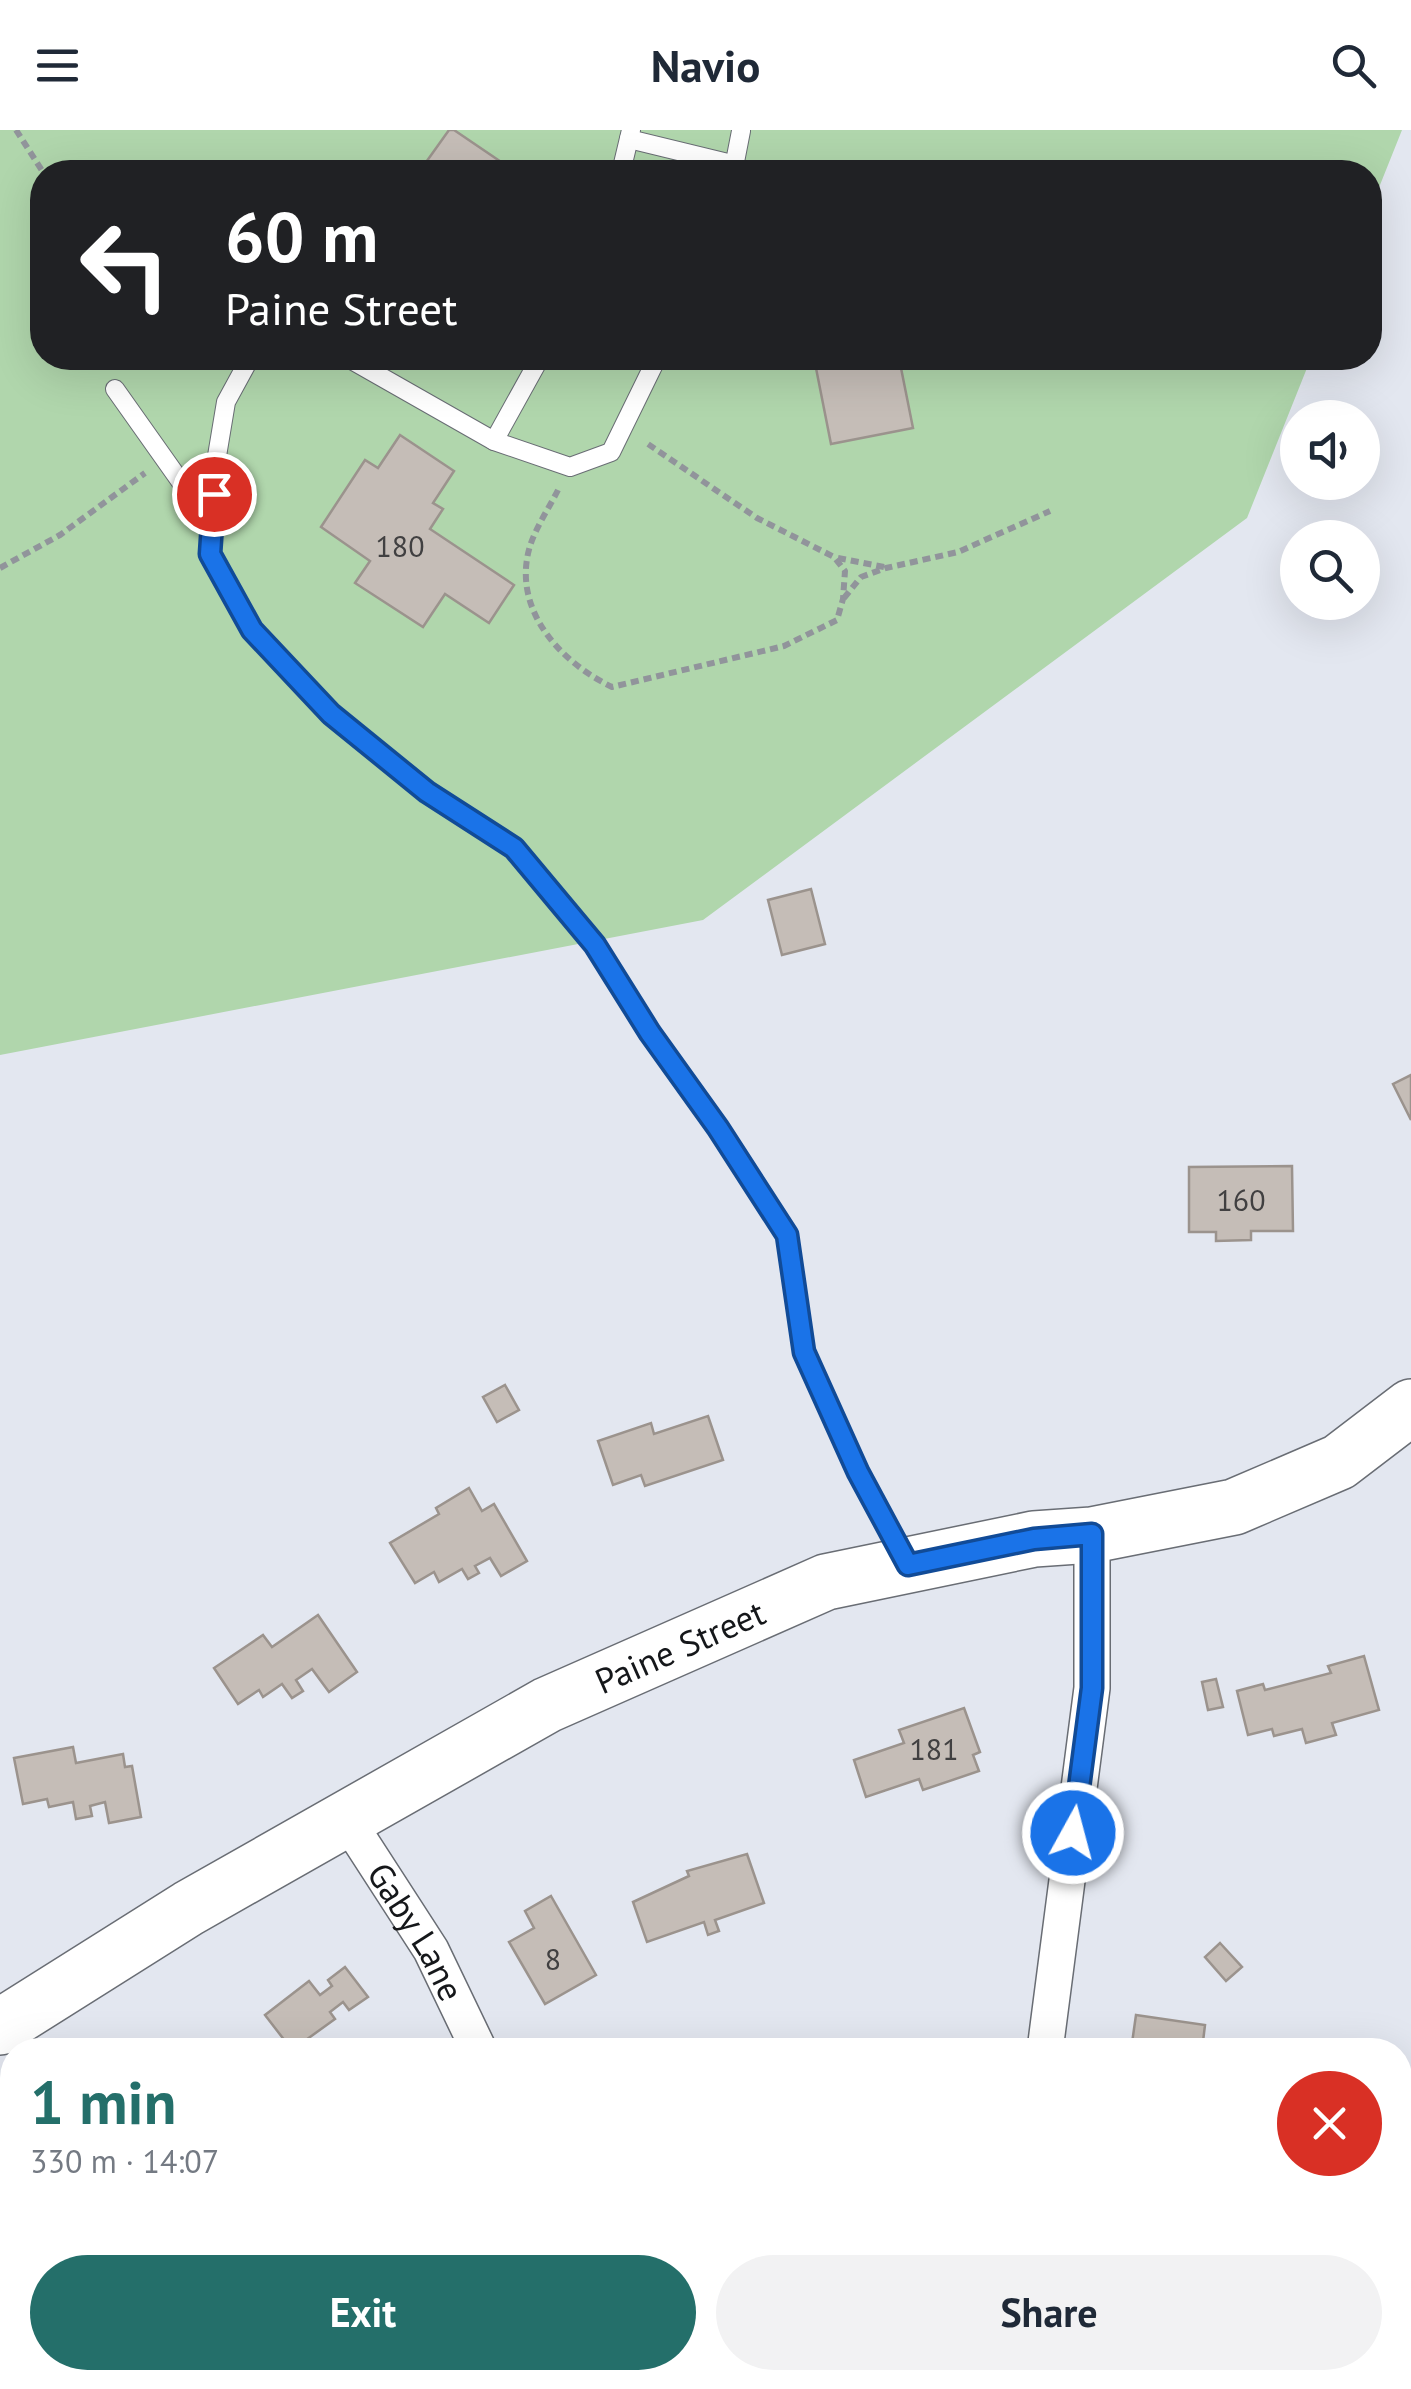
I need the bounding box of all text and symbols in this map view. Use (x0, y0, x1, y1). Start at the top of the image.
text: Navio (651, 36, 760, 94)
icon: menu (30, 38, 85, 93)
icon: search (1326, 38, 1381, 93)
text: 60 m (225, 191, 378, 281)
icon: left (60, 200, 190, 330)
text: Paine Street (225, 279, 457, 337)
map controls (1280, 400, 1380, 620)
button: sound (1280, 400, 1380, 500)
pin (172, 452, 257, 537)
icon: arrive (187, 467, 242, 522)
button: search (1280, 520, 1380, 620)
house number: 180 (375, 526, 425, 565)
house number: 160 (1216, 1180, 1266, 1219)
street label: Paine Street (588, 1589, 772, 1704)
house number: 181 (909, 1729, 959, 1768)
position arrow (1021, 1781, 1125, 1885)
street label: Gaby Lane (357, 1853, 475, 2008)
house number: 8 (545, 1939, 561, 1978)
text: 1 min (30, 2063, 176, 2141)
button: close (1277, 2071, 1382, 2176)
text: 330 m · 14:07 (30, 2140, 219, 2182)
button: Exit (30, 2255, 696, 2370)
button: Share (716, 2255, 1382, 2370)

